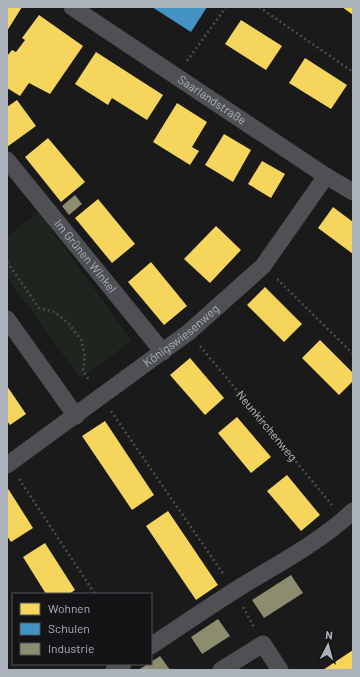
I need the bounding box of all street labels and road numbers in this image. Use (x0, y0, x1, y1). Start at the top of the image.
street label: Saarlandstraße (176, 71, 249, 127)
street label: Im Grünen Winkel (52, 216, 120, 295)
street label: Königswiesenweg (140, 301, 221, 369)
street label: Neunkirchenweg (234, 387, 301, 464)

